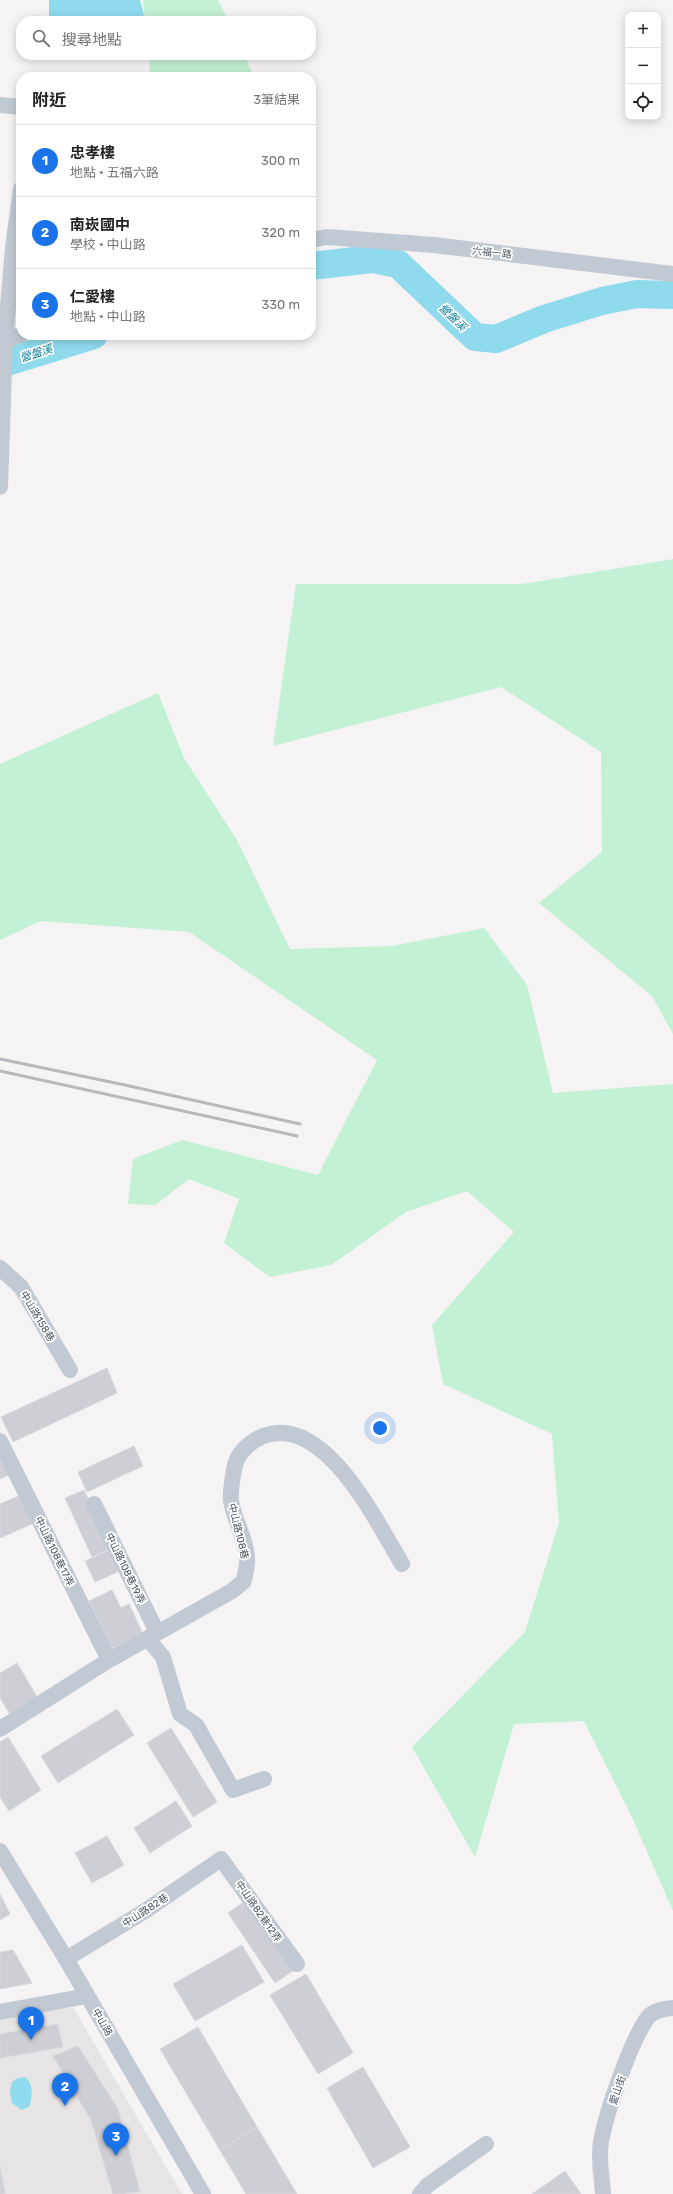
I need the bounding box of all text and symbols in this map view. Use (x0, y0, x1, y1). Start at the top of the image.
map controls (625, 12, 661, 120)
button: + (625, 12, 661, 48)
search box (16, 16, 316, 60)
icon: search (30, 27, 52, 49)
text: 搜尋地點 (62, 31, 122, 49)
button: − (625, 48, 661, 84)
button: locate (625, 84, 661, 120)
text: 附近 (32, 90, 66, 110)
text: 3筆結果 (253, 92, 300, 107)
text: 忠孝樓 (70, 144, 115, 162)
text: 1 (42, 153, 48, 168)
text: 300 m (261, 153, 300, 168)
text: 地點 · 五福六路 (70, 165, 159, 180)
text: 南崁國中 (70, 216, 130, 234)
text: 2 (41, 225, 49, 240)
text: 320 m (262, 225, 300, 240)
text: 學校 · 中山路 (70, 237, 146, 252)
street label: 六福一路 (471, 245, 512, 261)
text: 仁愛樓 (70, 288, 115, 306)
text: 3 (41, 297, 49, 312)
text: 330 m (261, 297, 300, 312)
water label: 營盤溪 (436, 301, 470, 335)
text: 地點 · 中山路 (70, 309, 146, 324)
water label: 營盤溪 (18, 342, 56, 365)
street label: 中山路158巷 (17, 1289, 57, 1344)
your location (370, 1418, 390, 1438)
street label: 中山路108巷 (225, 1502, 251, 1560)
street label: 中山路108巷17弄 (32, 1514, 76, 1588)
street label: 中山路108巷19弄 (103, 1531, 147, 1606)
street label: 中山路82巷12弄 (233, 1878, 284, 1945)
street label: 中山路82巷 (120, 1892, 171, 1930)
pin: 1 (18, 2007, 44, 2040)
street label: 中山路 (89, 2007, 115, 2038)
pin: 2 (52, 2073, 78, 2106)
street label: 愛山街 (607, 2074, 629, 2106)
pin: 3 (103, 2123, 129, 2156)

